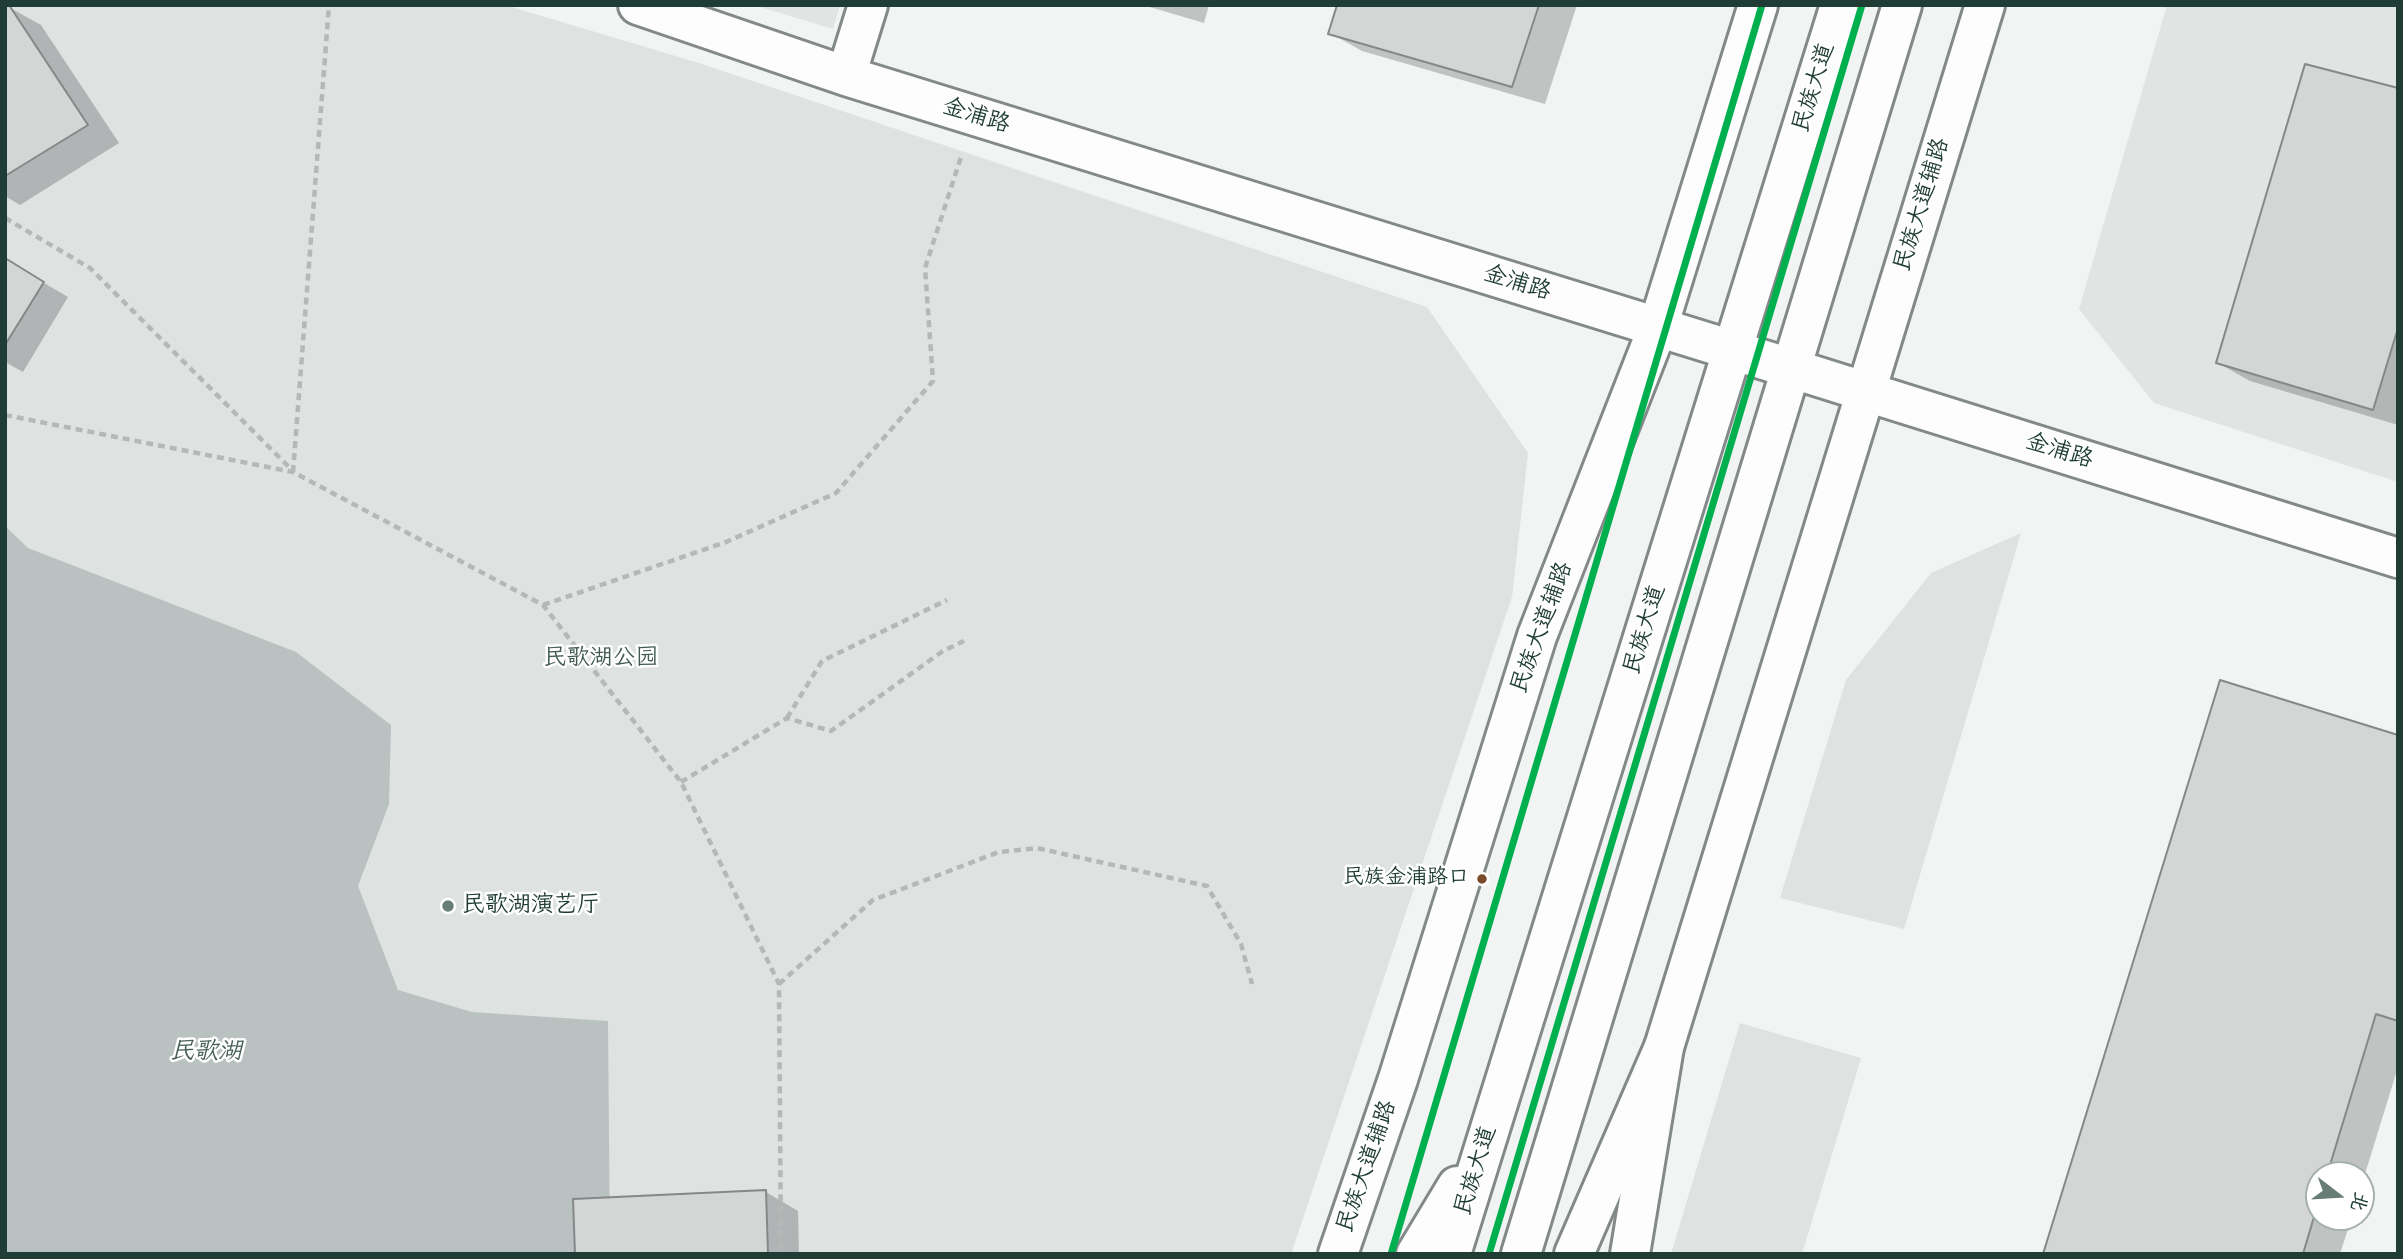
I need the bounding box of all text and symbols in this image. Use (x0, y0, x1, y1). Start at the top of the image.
street label: 民族大道 (1788, 40, 1842, 136)
street label: 金浦路 (939, 94, 1013, 140)
street label: 民族大道辅路 (1890, 135, 1956, 275)
street label: 金浦路 (1480, 261, 1554, 307)
street label: 金浦路 (2022, 429, 2096, 475)
street label: 民族大道辅路 (1506, 558, 1580, 698)
street label: 民族大道 (1619, 582, 1673, 678)
park label: 民歌湖公园 (544, 645, 658, 673)
place label: 民族金浦路口 (1343, 866, 1469, 892)
marker: 民族金浦路口 (1475, 872, 1489, 886)
place label: 民歌湖演艺厅 (462, 892, 600, 920)
marker: 民歌湖演艺厅 (440, 898, 456, 914)
water label: 民歌湖 (170, 1039, 242, 1067)
street label: 民族大道辅路 (1332, 1097, 1404, 1237)
street label: 民族大道 (1450, 1123, 1504, 1219)
north arrow (2305, 1161, 2375, 1231)
text: 北 (2344, 1189, 2373, 1214)

